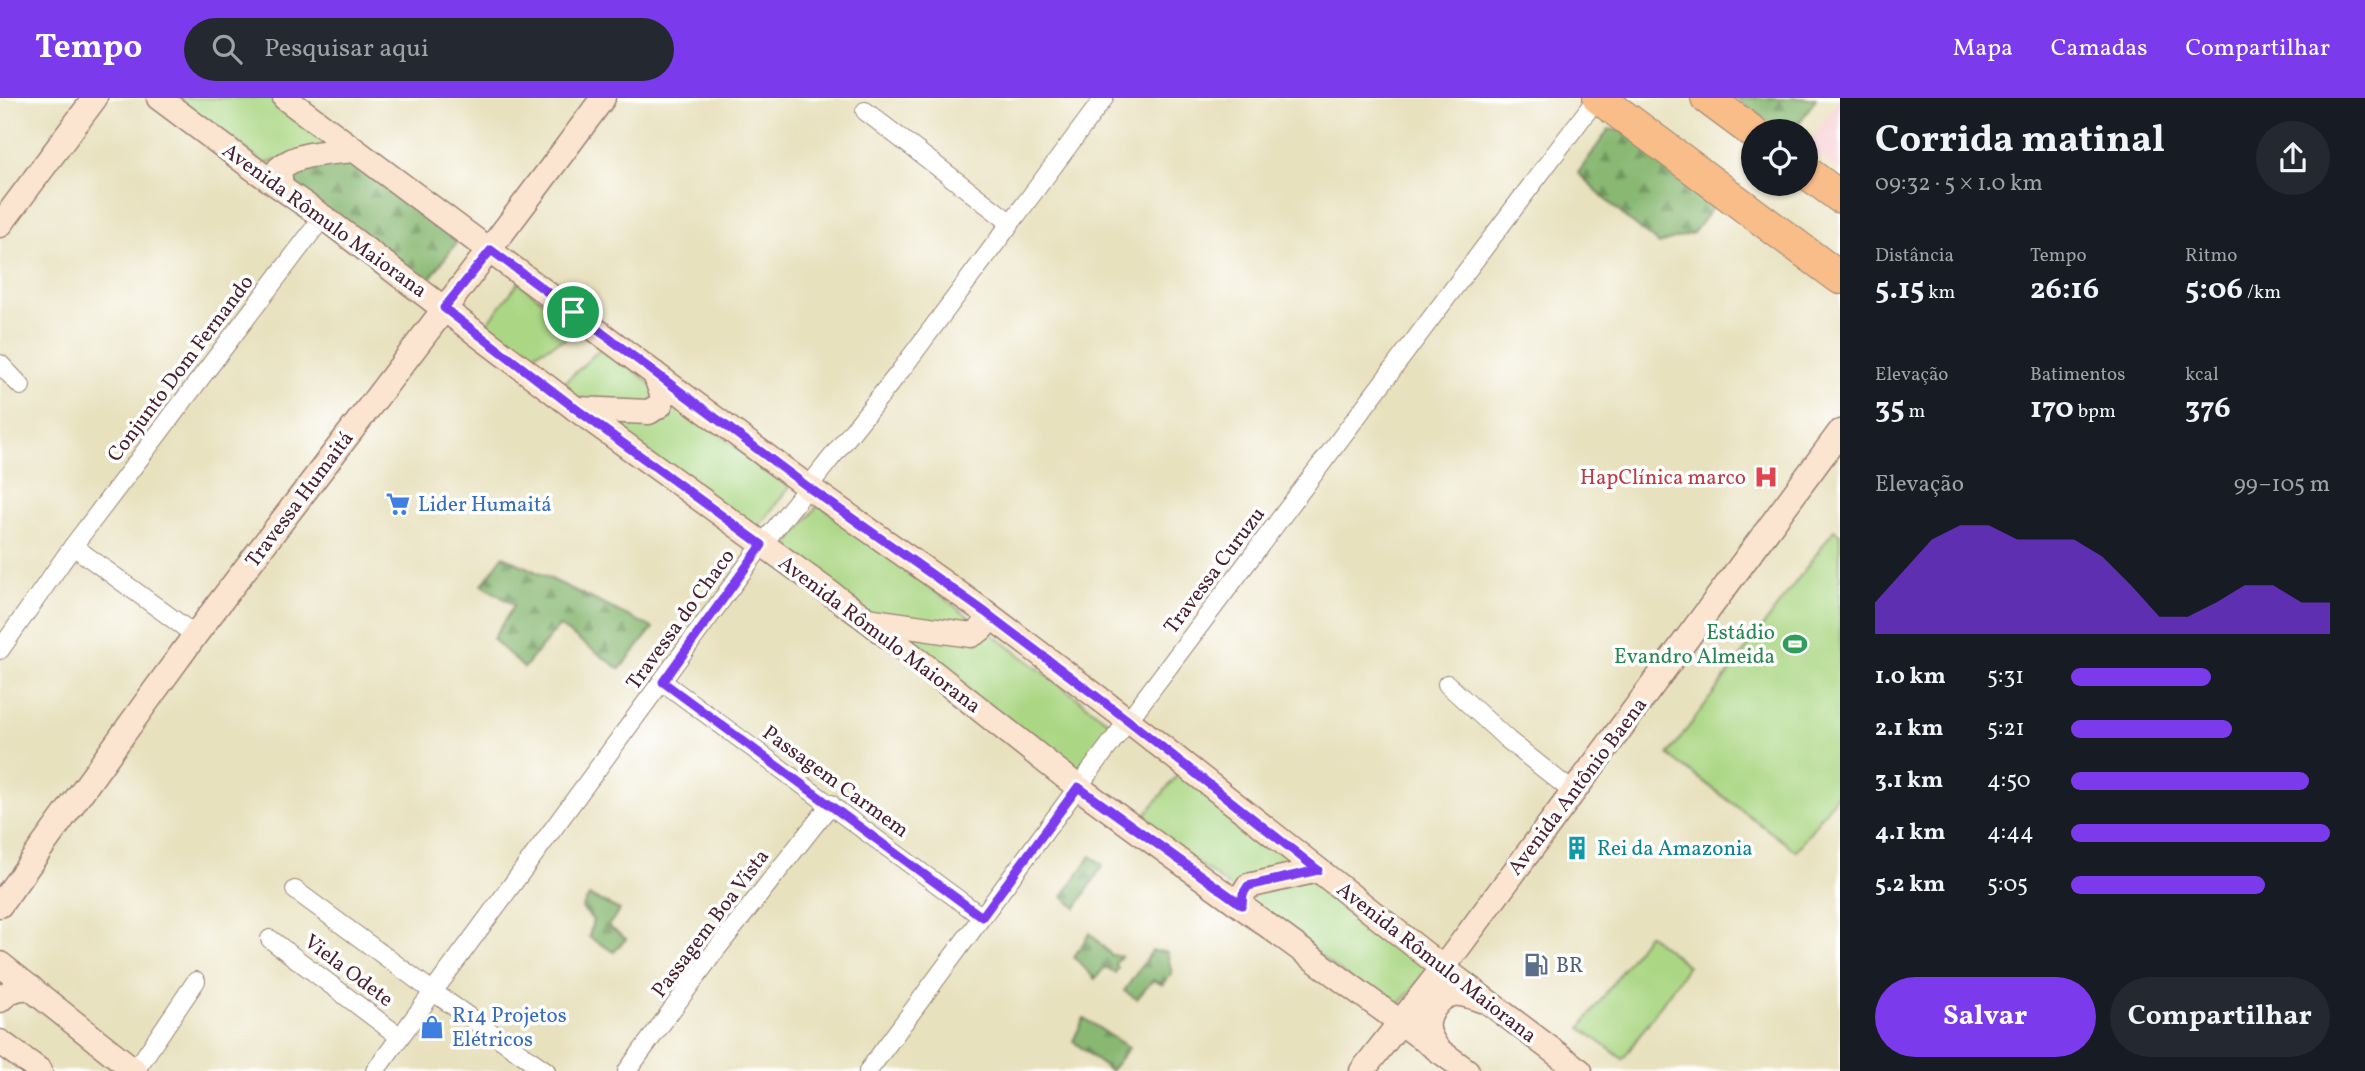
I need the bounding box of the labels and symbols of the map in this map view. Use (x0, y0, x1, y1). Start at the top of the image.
street label: Avenida Rômulo Maiorana (216, 137, 432, 305)
street label: Conjunto Dom Fernando (101, 269, 261, 469)
pin (543, 282, 603, 342)
street label: Travessa Humaitá (239, 426, 361, 574)
hospital icon: HapClínica marco (1752, 463, 1780, 491)
place label: HapClínica marco (1580, 464, 1746, 493)
supermarket icon: Lider Humaitá (384, 490, 412, 518)
place label: Lider Humaitá (418, 491, 552, 520)
street label: Travessa Curuzu (1158, 501, 1273, 640)
street label: Travessa do Chaco (620, 543, 742, 696)
street label: Avenida Rômulo Maiorana (772, 549, 986, 721)
place label: Estádio Evandro Almeida (1614, 619, 1775, 672)
sports icon: Estádio Evandro Almeida (1781, 630, 1809, 658)
street label: Avenida Antônio Baena (1502, 692, 1655, 882)
street label: Passagem Carmem (756, 719, 914, 845)
building icon: Rei da Amazonia (1563, 834, 1591, 862)
place label: Rei da Amazonia (1597, 835, 1753, 864)
street label: Passagem Boa Vista (646, 844, 777, 1004)
street label: Avenida Rômulo Maiorana (1330, 876, 1542, 1051)
street label: Viela Odete (298, 928, 399, 1014)
fuel station icon: BR (1522, 951, 1550, 979)
place label: BR (1556, 952, 1583, 981)
place label: R14 Projetos Elétricos (452, 1002, 567, 1055)
shop icon: R14 Projetos Elétricos (418, 1013, 446, 1041)

